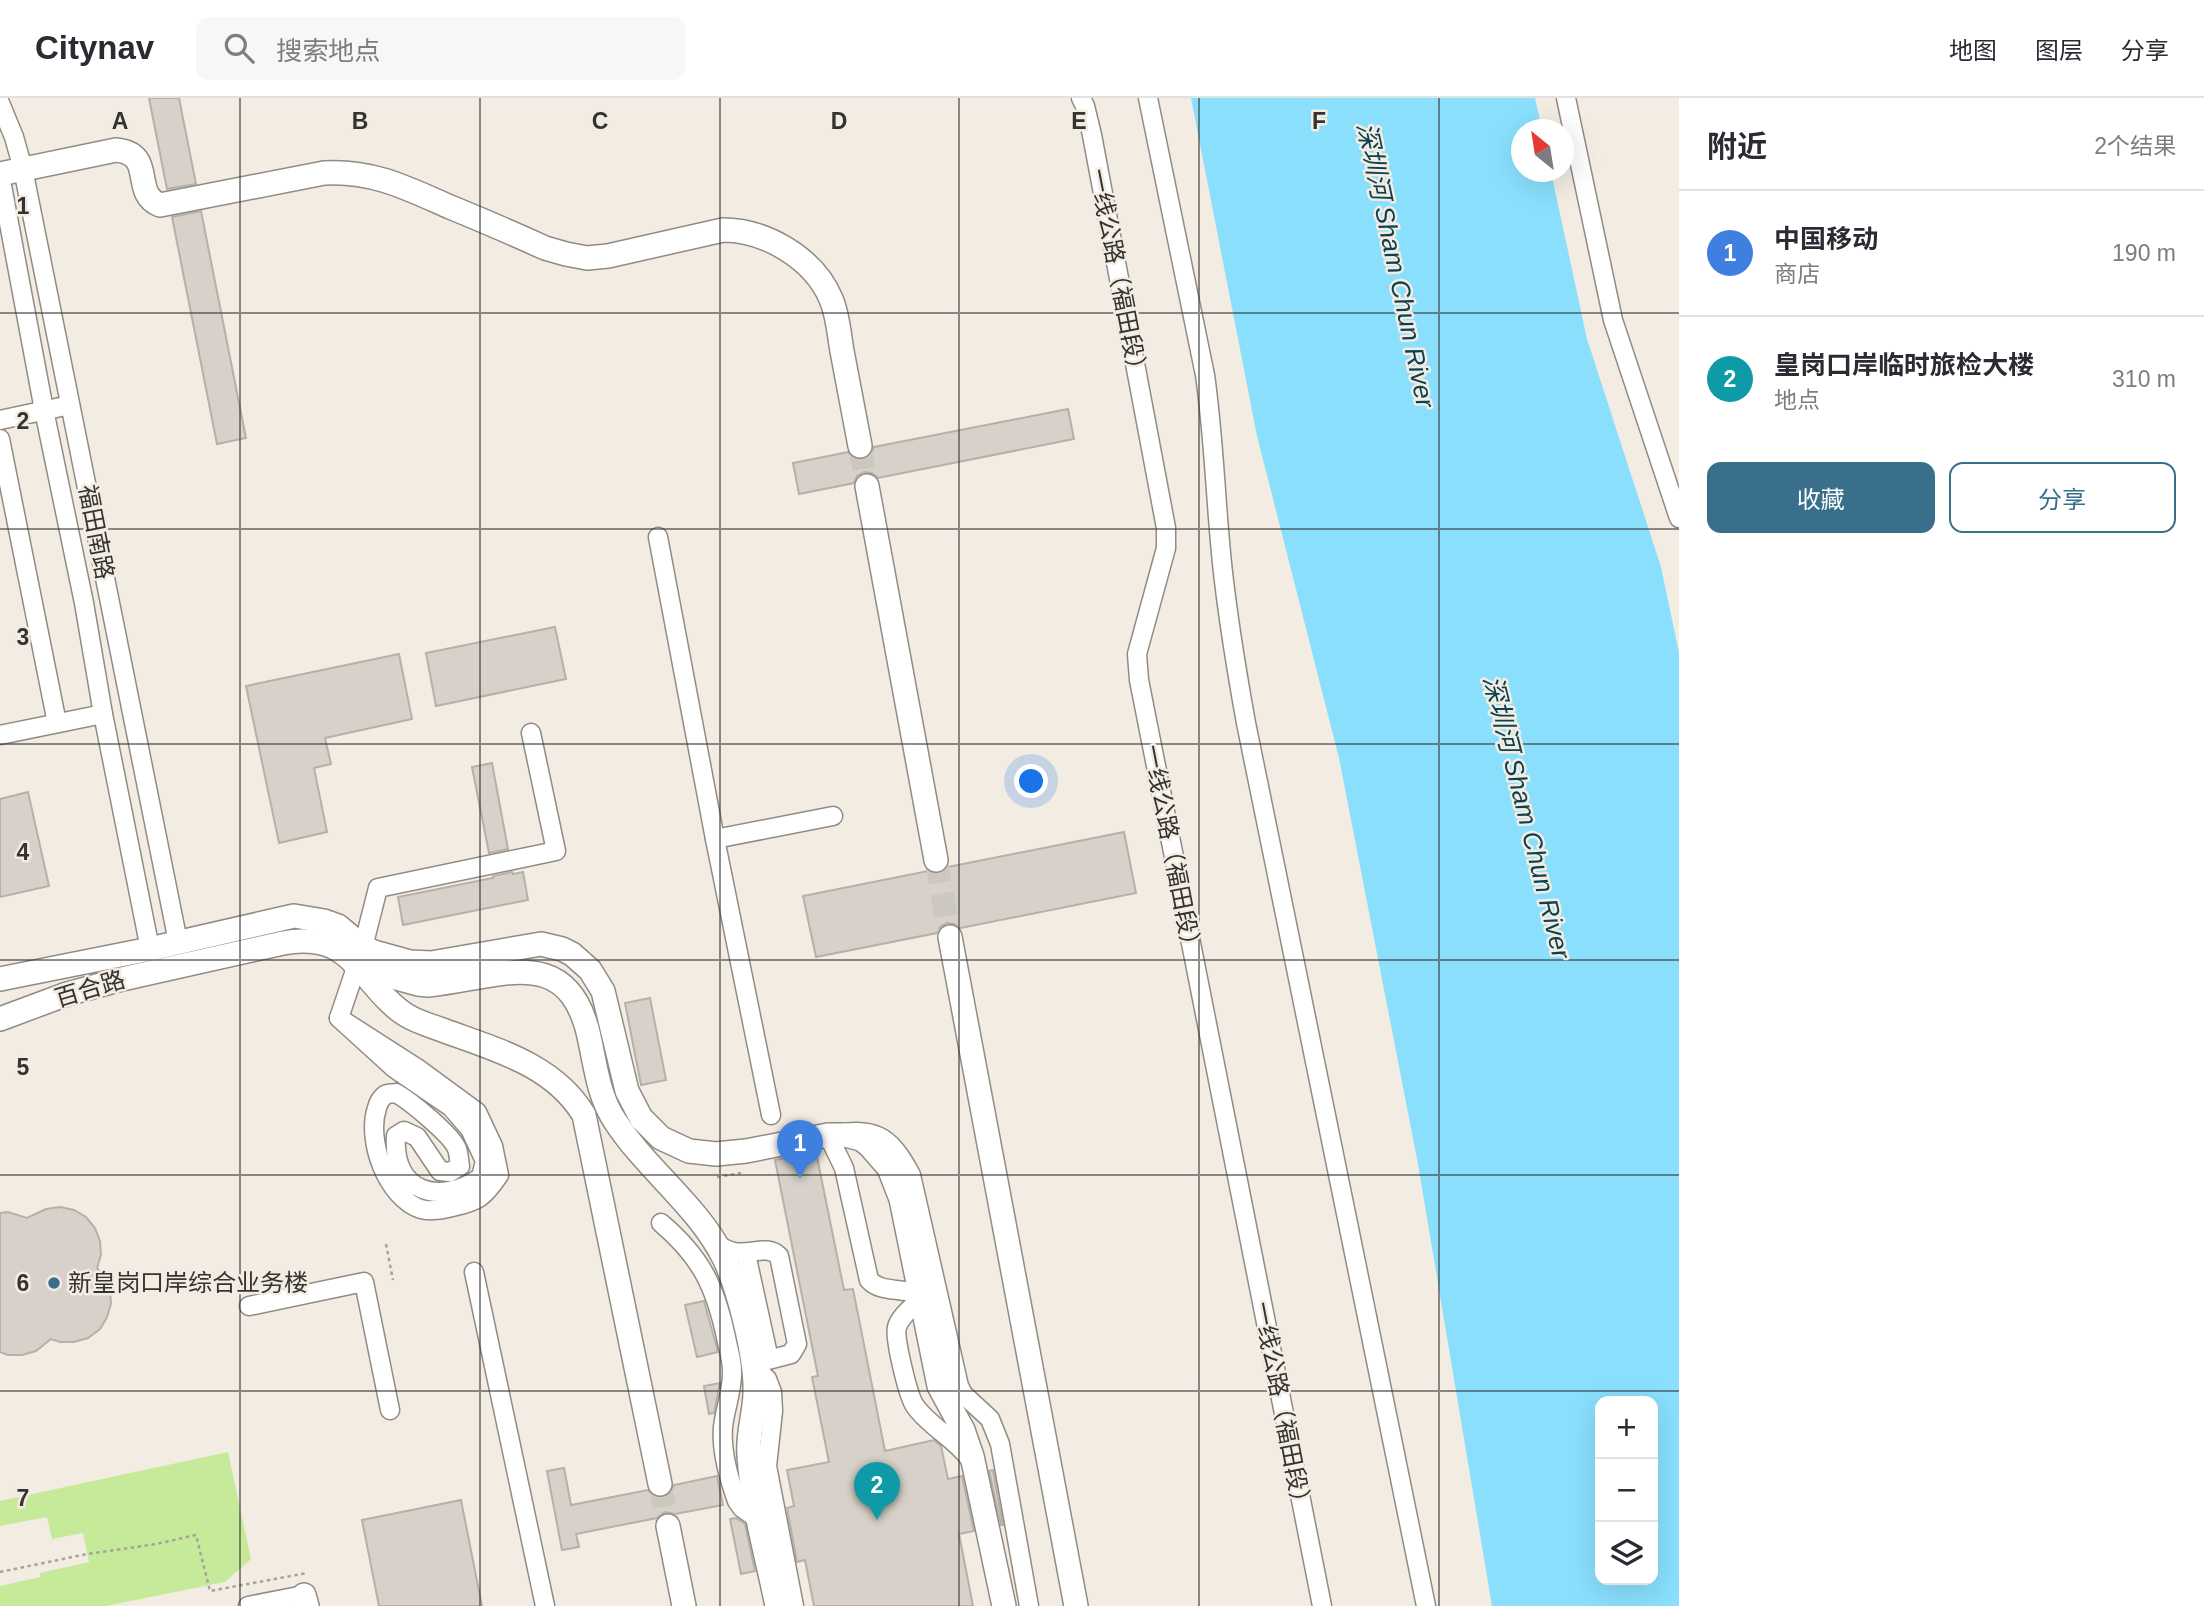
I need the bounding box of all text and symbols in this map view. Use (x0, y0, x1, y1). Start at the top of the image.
search box (196, 17, 686, 80)
text: Citynav (35, 29, 154, 66)
icon: search (220, 29, 258, 67)
text: 搜索地点 (276, 36, 380, 66)
text: 地图 (1949, 37, 1997, 64)
text: 图层 (2035, 37, 2083, 64)
text: 分享 (2121, 37, 2169, 64)
text: A (112, 108, 128, 134)
text: B (352, 108, 368, 134)
text: C (592, 108, 608, 134)
text: D (831, 108, 847, 134)
text: E (1071, 108, 1087, 134)
text: F (1312, 108, 1326, 134)
north arrow (1511, 119, 1574, 182)
water label: 深圳河 Sham Chun River (1351, 120, 1441, 411)
text: 附近 (1707, 130, 1767, 163)
text: 2个结果 (2094, 133, 2176, 159)
street label: 一线公路（福田段） (1085, 166, 1152, 383)
text: 1 (17, 193, 30, 219)
text: 中国移动 (1774, 224, 1878, 254)
text: 1 (1724, 240, 1736, 266)
text: 190 m (2112, 240, 2176, 266)
text: 商店 (1774, 261, 1820, 287)
text: 皇岗口岸临时旅检大楼 (1774, 350, 2034, 380)
text: 2 (1724, 366, 1736, 392)
text: 310 m (2112, 366, 2176, 392)
text: 地点 (1774, 387, 1820, 413)
text: 2 (17, 408, 29, 434)
button: 收藏 (1707, 462, 1935, 533)
button: 分享 (1949, 462, 2176, 533)
street label: 福田南路 (74, 482, 119, 582)
text: 3 (17, 624, 29, 650)
water label: 深圳河 Sham Chun River (1477, 672, 1577, 963)
street label: 一线公路（福田段） (1139, 742, 1206, 959)
your location (1014, 764, 1048, 798)
text: 4 (17, 839, 30, 865)
street label: 百合路 (51, 965, 128, 1012)
text: 5 (17, 1054, 30, 1080)
pin: 1 (777, 1120, 823, 1178)
place label: 新皇岗口岸综合业务楼 (68, 1269, 308, 1296)
text: 6 (17, 1270, 29, 1296)
marker: 新皇岗口岸综合业务楼 (46, 1275, 62, 1291)
street label: 一线公路（福田段） (1249, 1299, 1316, 1516)
map controls (1595, 1396, 1658, 1585)
button: + (1595, 1396, 1658, 1459)
button: − (1595, 1459, 1658, 1522)
pin: 2 (854, 1462, 900, 1520)
text: 7 (17, 1485, 29, 1511)
button: layers (1595, 1522, 1658, 1585)

